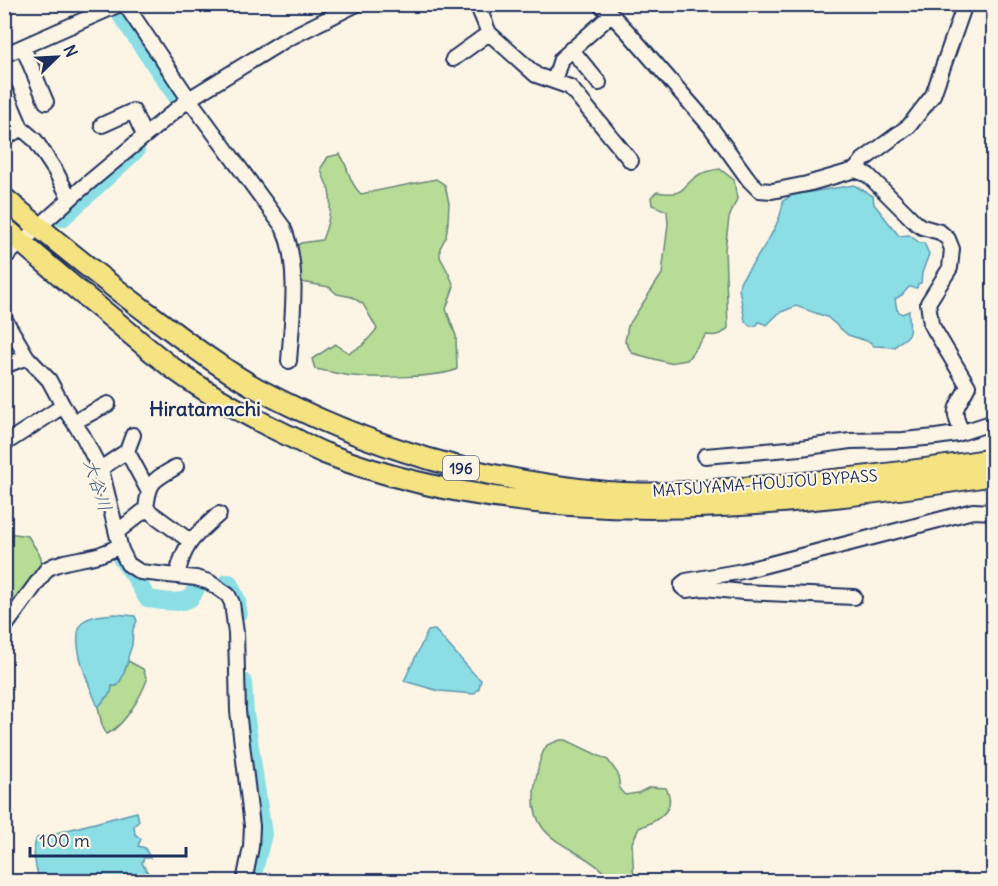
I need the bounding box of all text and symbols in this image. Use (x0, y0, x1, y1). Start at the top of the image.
north arrow (27, 27, 87, 87)
text: N (59, 42, 82, 60)
district label: Hiratamachi (149, 396, 261, 421)
water label: 大谷川 (79, 456, 117, 514)
road number: 196 (443, 456, 479, 480)
street label: MATSUYAMA-HOUJOU BYPASS (652, 465, 878, 501)
scale bar (30, 820, 186, 858)
text: 100 m (39, 829, 90, 852)

